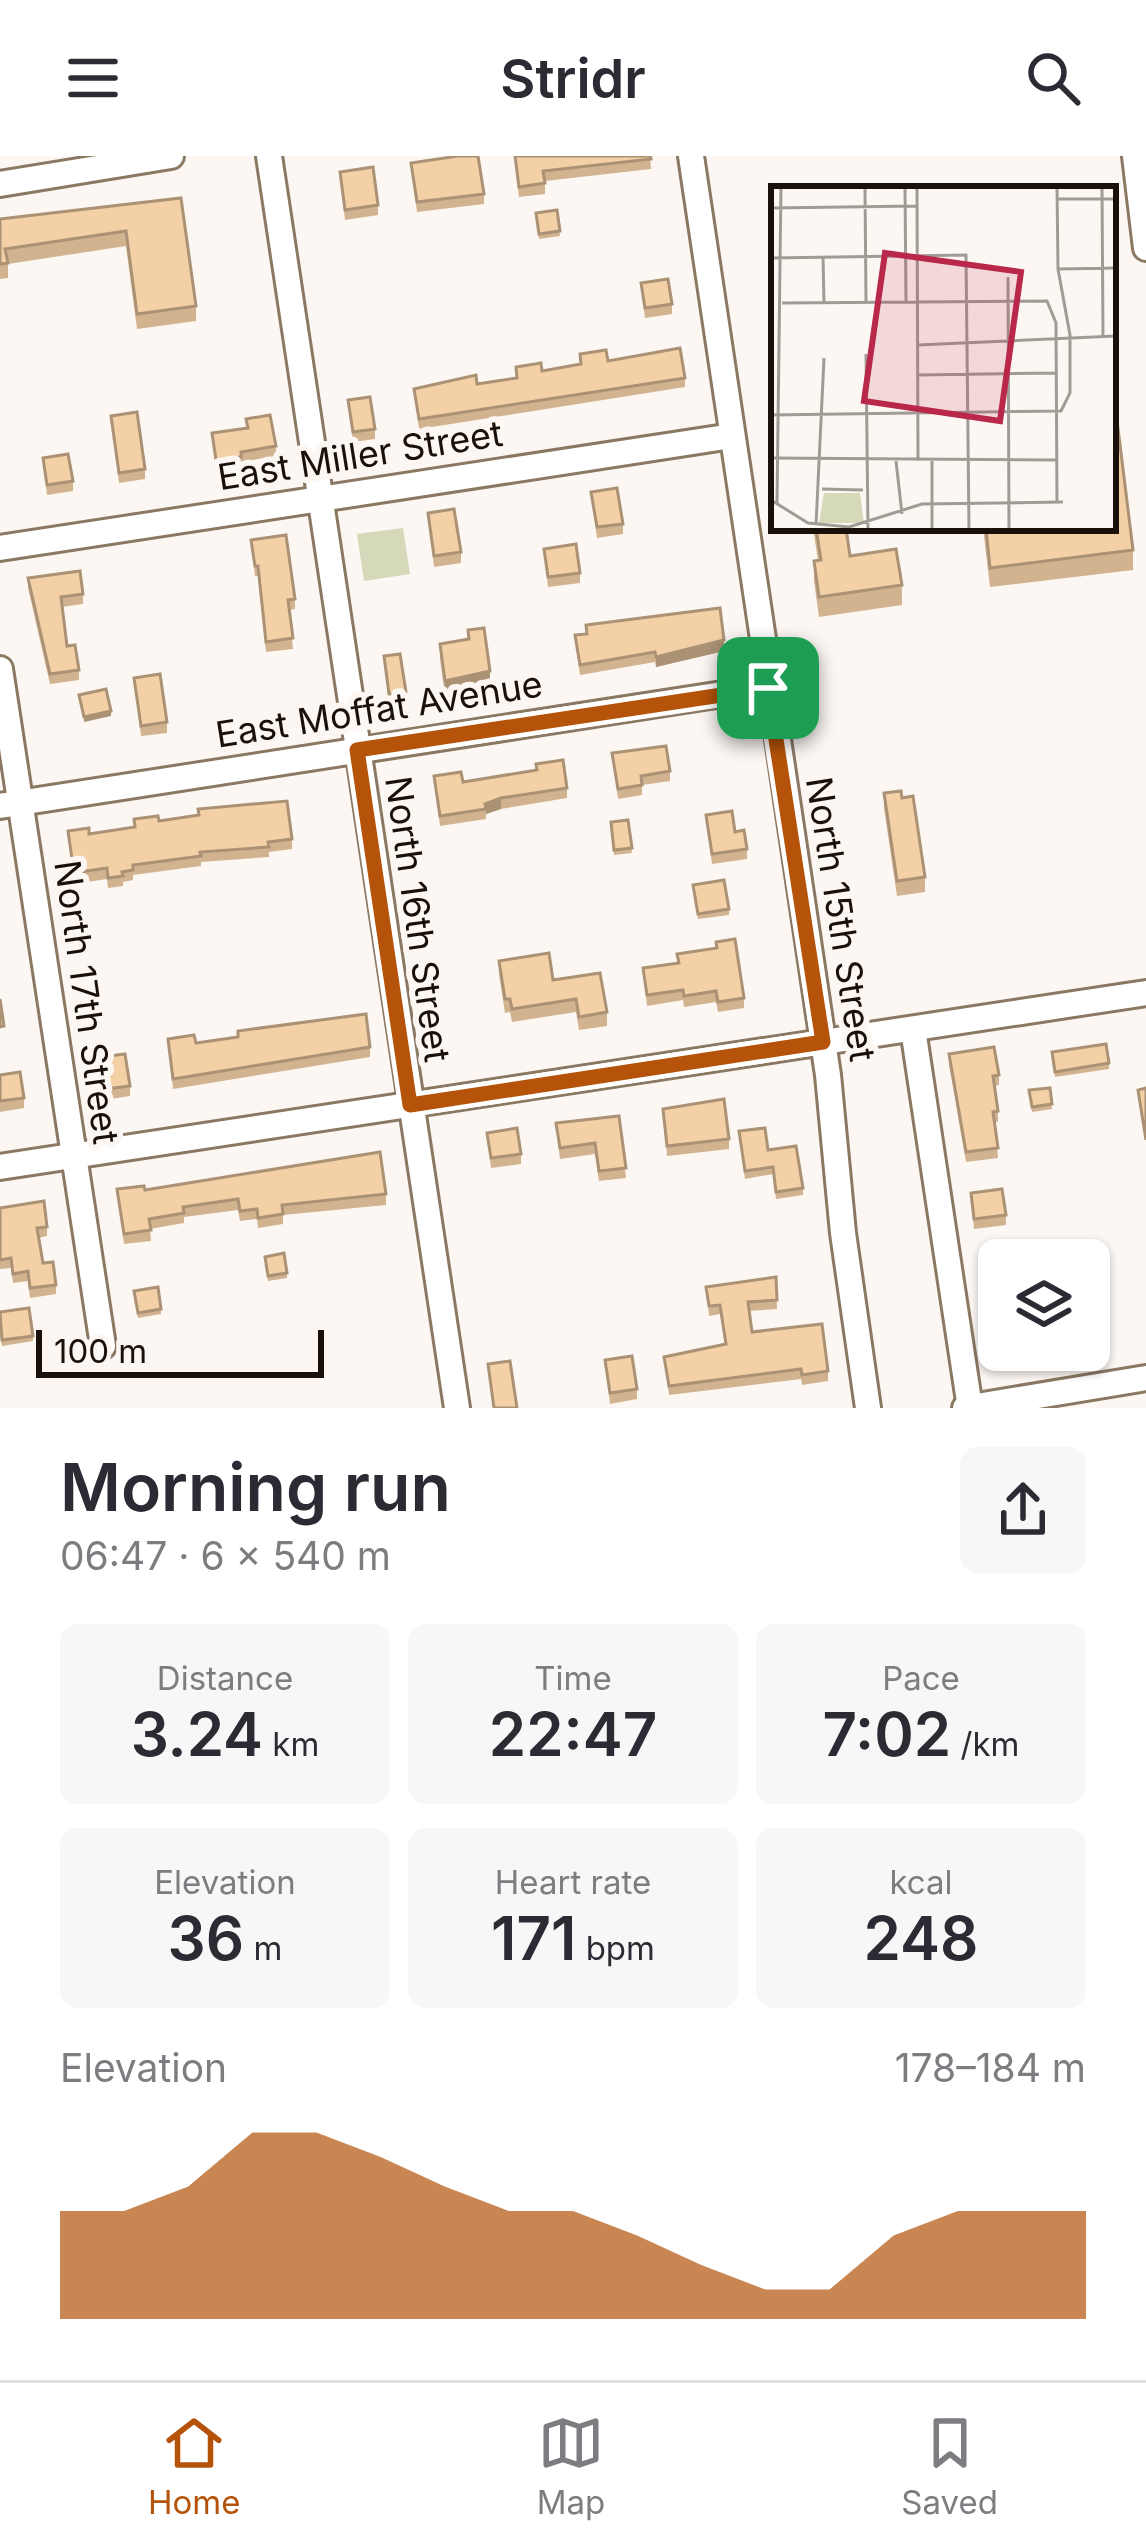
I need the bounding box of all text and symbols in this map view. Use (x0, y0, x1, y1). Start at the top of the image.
icon: menu (60, 45, 126, 111)
icon: search (1020, 45, 1086, 111)
text: Stridr (500, 46, 646, 111)
inset map (771, 186, 1116, 531)
street label: East Miller Street (214, 411, 506, 499)
pin (717, 637, 819, 739)
icon: arrive (735, 655, 801, 721)
street label: East Moffat Avenue (213, 661, 545, 757)
street label: North 16th Street (376, 773, 460, 1065)
street label: North 15th Street (797, 774, 885, 1065)
street label: North 17th Street (45, 857, 129, 1147)
map controls (978, 1239, 1110, 1371)
button: layers (978, 1239, 1110, 1371)
scale bar (36, 1324, 324, 1377)
text: 100 m (54, 1331, 147, 1371)
text: Morning run (60, 1447, 451, 1527)
button: share (960, 1447, 1086, 1573)
text: 06:47 · 6 × 540 m (60, 1532, 391, 1579)
text: Distance (157, 1658, 293, 1698)
text: Time (534, 1658, 612, 1698)
text: Pace (882, 1658, 960, 1698)
text: 3.24 (131, 1698, 263, 1770)
text: 22:47 (489, 1698, 657, 1770)
text: 7:02 (823, 1698, 951, 1770)
text: km (263, 1724, 319, 1764)
text: /km (951, 1724, 1019, 1764)
text: Elevation (154, 1862, 296, 1902)
text: Heart rate (495, 1862, 651, 1902)
text: kcal (889, 1862, 953, 1902)
text: 36 (168, 1902, 244, 1974)
text: 171 (491, 1902, 576, 1974)
text: 248 (864, 1902, 978, 1974)
text: m (244, 1928, 282, 1968)
text: bpm (576, 1928, 655, 1968)
text: Elevation (60, 2044, 227, 2091)
text: 178–184 m (895, 2044, 1086, 2091)
tab: Home (148, 2410, 241, 2522)
tab: Map (537, 2410, 605, 2522)
tab: Saved (901, 2410, 998, 2522)

